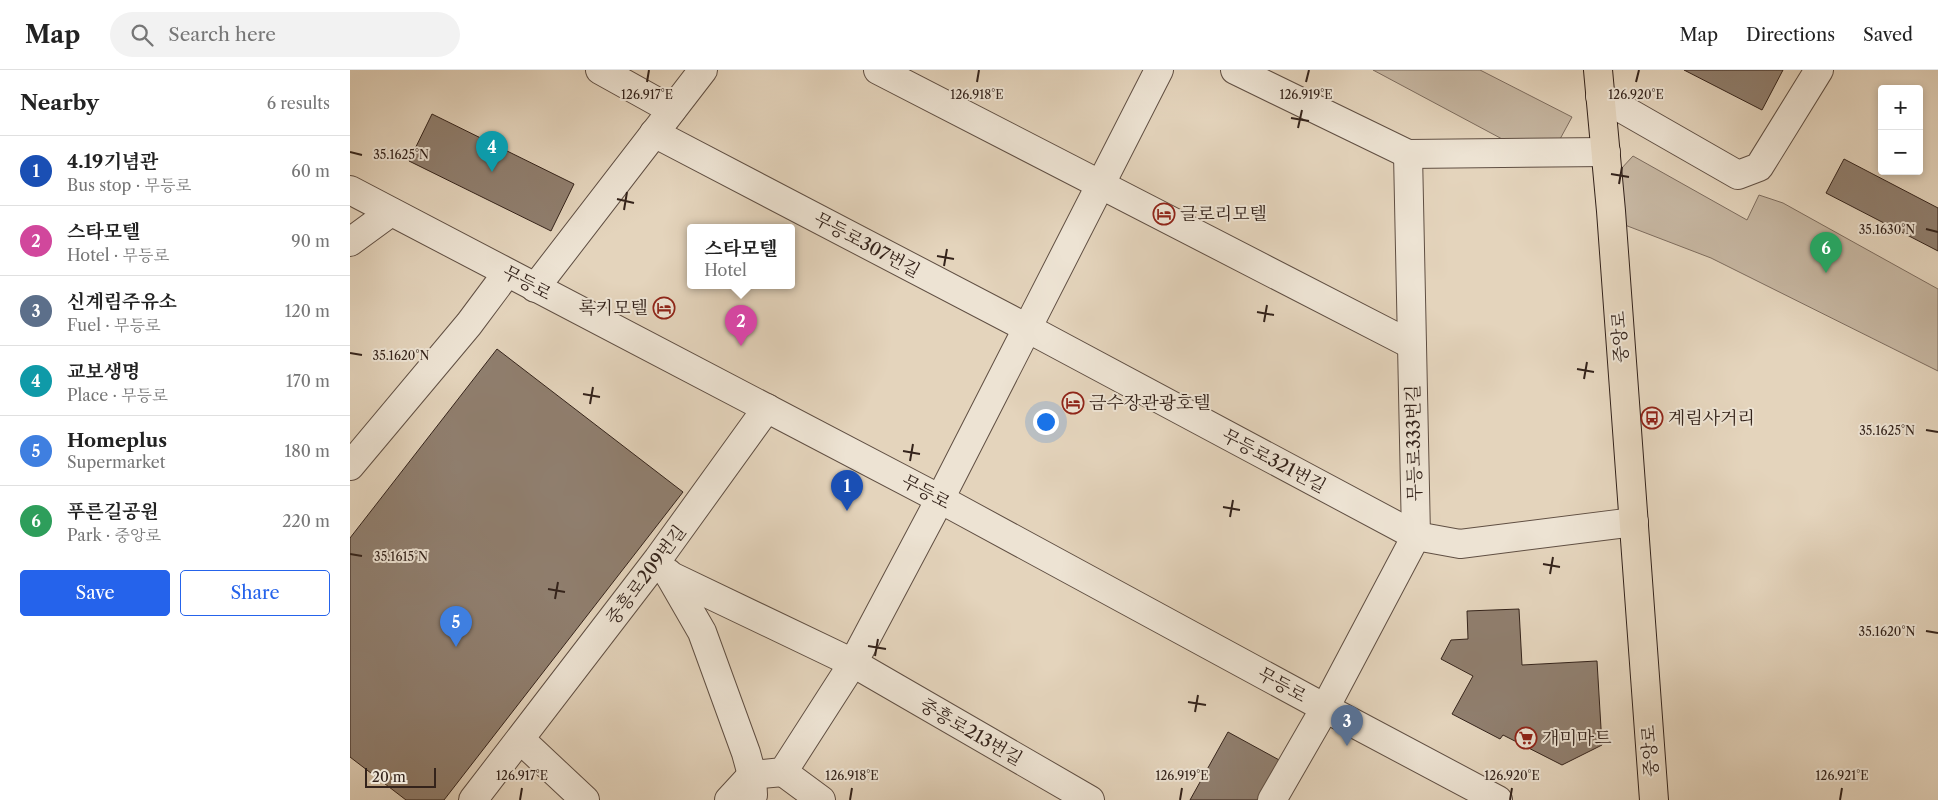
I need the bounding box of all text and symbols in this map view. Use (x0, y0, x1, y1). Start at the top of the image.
search box (110, 12, 460, 57)
text: Map (25, 20, 80, 49)
icon: search (128, 21, 156, 49)
text: Search here (168, 23, 276, 46)
text: Map (1679, 24, 1718, 46)
text: Directions (1746, 24, 1835, 46)
text: Saved (1863, 24, 1913, 46)
map controls (1878, 85, 1923, 175)
button: + (1878, 85, 1923, 130)
text: 126.917°E (621, 87, 673, 102)
text: 126.918°E (950, 87, 1004, 102)
text: 126.919°E (1279, 87, 1333, 102)
text: 126.920°E (1608, 87, 1664, 102)
text: Nearby (20, 90, 99, 115)
text: 6 results (267, 93, 330, 113)
button: − (1878, 130, 1923, 175)
pin: 4 (476, 131, 508, 172)
text: 35.1625°N (373, 147, 429, 162)
text: 4.19기념관 (67, 150, 158, 173)
text: 1 (32, 161, 40, 181)
text: 60 m (291, 161, 330, 181)
text: Bus stop · 무등로 (67, 175, 191, 195)
hotel icon: 글로리모텔 (1152, 202, 1176, 226)
place label: 글로리모텔 (1180, 203, 1267, 225)
street label: 무등로307번길 (810, 208, 924, 282)
text: 스타모텔 (67, 220, 140, 243)
text: 35.1630°N (1859, 222, 1915, 237)
popup (687, 224, 795, 289)
text: 2 (31, 231, 41, 251)
text: 90 m (291, 231, 330, 251)
pin: 6 (1810, 232, 1842, 273)
text: 스타모텔 (704, 237, 778, 260)
text: Hotel · 무등로 (67, 245, 169, 265)
text: Hotel (704, 260, 747, 280)
street label: 무등로 (499, 261, 555, 305)
text: 신계림주유소 (67, 290, 177, 313)
hotel icon: 록키모텔 (652, 296, 676, 320)
place label: 록키모텔 (578, 297, 648, 319)
text: 3 (31, 301, 41, 321)
text: 120 m (285, 301, 330, 321)
pin: 2 (725, 305, 757, 346)
street label: 중앙로 (1607, 310, 1633, 364)
text: Fuel · 무등로 (67, 315, 160, 335)
text: 35.1620°N (373, 348, 429, 363)
text: 교보생명 (67, 360, 140, 383)
text: 4 (31, 371, 41, 391)
text: 170 m (286, 371, 330, 391)
street label: 무등로333번길 (1402, 384, 1426, 502)
text: Place · 무등로 (67, 385, 168, 405)
hotel icon: 금수장관광호텔 (1061, 391, 1085, 415)
place label: 금수장관광호텔 (1089, 392, 1211, 414)
bus stop icon: 계림사거리 (1640, 406, 1664, 430)
place label: 계림사거리 (1668, 407, 1755, 429)
your location (1033, 409, 1059, 435)
text: 35.1625°N (1859, 423, 1915, 438)
street label: 무등로321번길 (1218, 424, 1330, 498)
text: Homeplus (67, 429, 167, 452)
text: 5 (32, 441, 40, 461)
text: 180 m (284, 441, 330, 461)
text: Supermarket (67, 452, 165, 472)
pin: 1 (831, 470, 863, 511)
street label: 무등로 (898, 470, 954, 514)
text: 푸른길공원 (67, 500, 159, 523)
text: 6 (31, 511, 41, 531)
text: 220 m (282, 511, 330, 531)
street label: 중흥로209번길 (601, 521, 691, 629)
text: Park · 중앙로 (67, 525, 161, 545)
text: 35.1615°N (374, 549, 428, 564)
button: Save (20, 570, 170, 616)
button: Share (180, 570, 330, 616)
pin: 5 (440, 606, 472, 647)
text: 35.1620°N (1859, 624, 1915, 639)
street label: 무등로 (1254, 663, 1310, 707)
street label: 중흥로213번길 (916, 694, 1026, 770)
pin: 3 (1331, 705, 1363, 746)
street label: 중앙로 (1637, 724, 1663, 778)
supermarket icon: 개미마트 (1514, 726, 1538, 750)
place label: 개미마트 (1542, 727, 1612, 749)
scale bar (365, 765, 436, 788)
text: 20 m (372, 768, 406, 786)
text: 126.917°E (496, 768, 548, 783)
text: 126.918°E (825, 768, 879, 783)
text: 126.919°E (1155, 768, 1209, 783)
text: 126.920°E (1484, 768, 1540, 783)
text: 126.921°E (1816, 768, 1868, 783)

